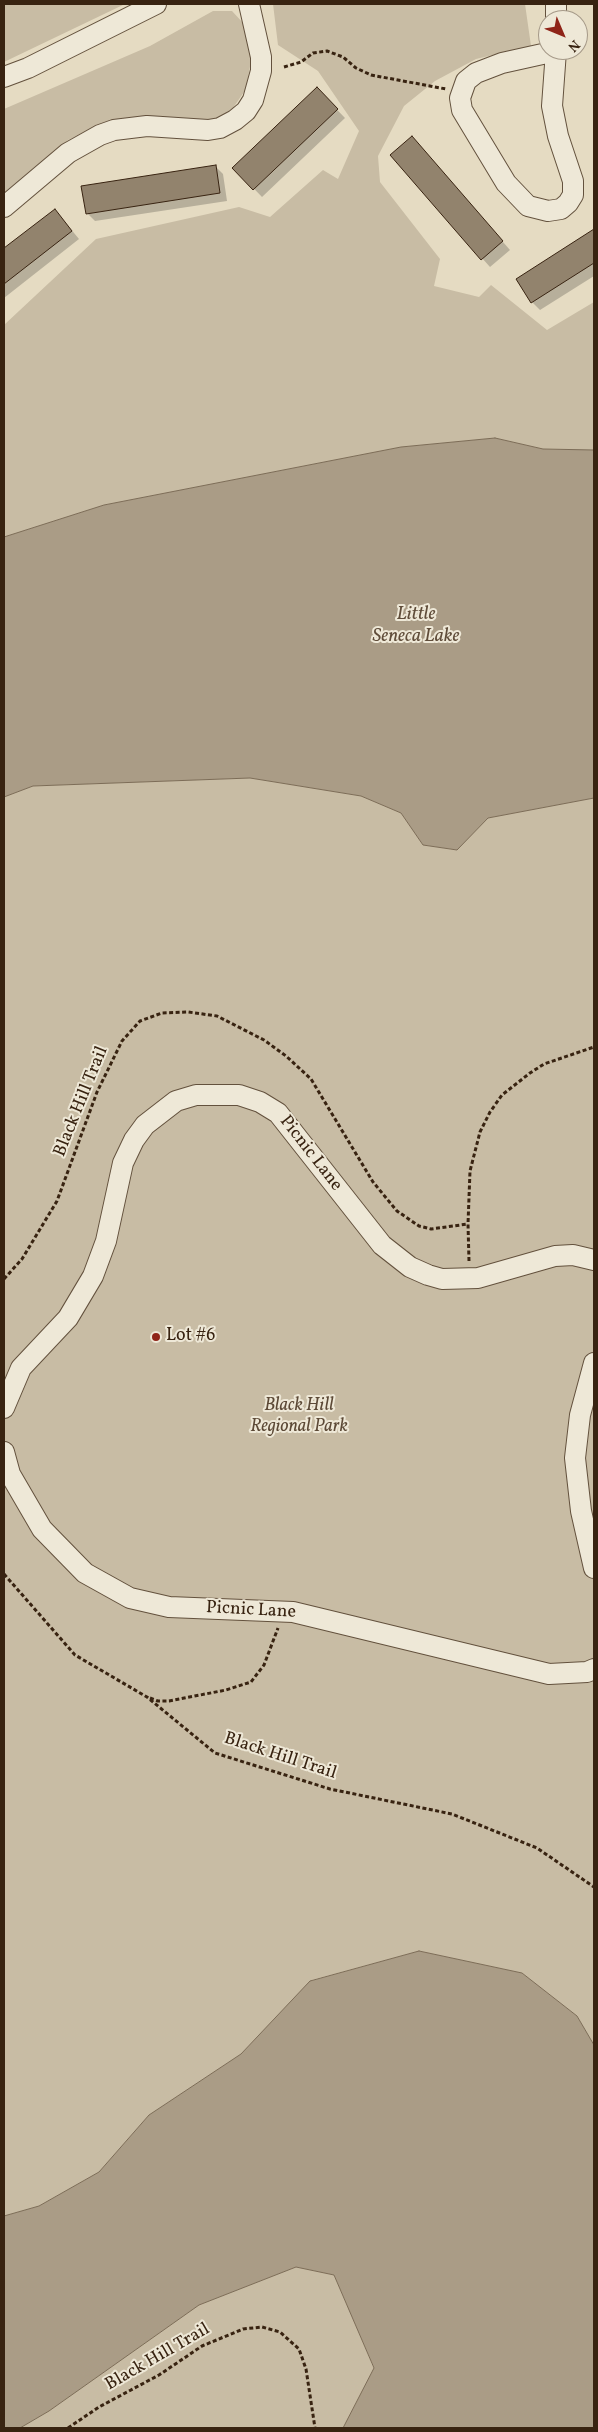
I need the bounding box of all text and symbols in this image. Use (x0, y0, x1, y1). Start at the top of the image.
north arrow (538, 10, 588, 60)
text: N (563, 35, 584, 56)
water label: Little Seneca Lake (373, 605, 459, 649)
street label: Black Hill Trail (50, 1044, 114, 1160)
street label: Picnic Lane (274, 1112, 346, 1196)
place label: Lot #6 (166, 1326, 215, 1348)
marker: Lot #6 (150, 1331, 162, 1343)
park label: Black Hill Regional Park (250, 1396, 348, 1438)
street label: Picnic Lane (205, 1598, 297, 1624)
street label: Black Hill Trail (221, 1729, 339, 1785)
street label: Black Hill Trail (102, 2319, 214, 2397)

